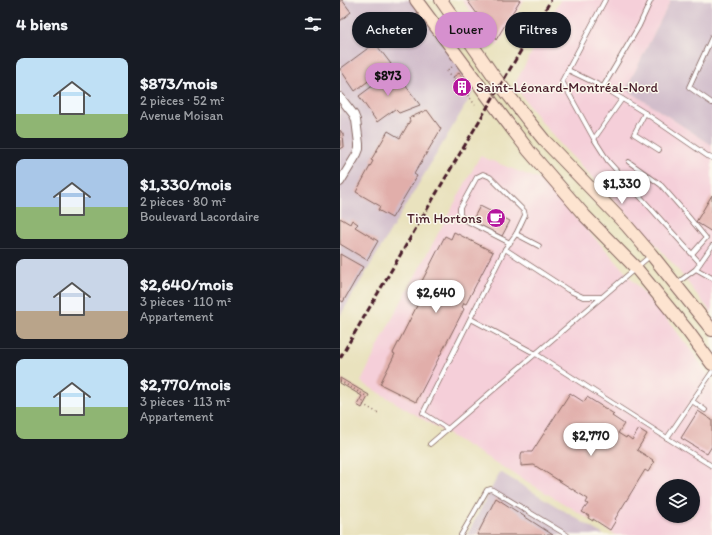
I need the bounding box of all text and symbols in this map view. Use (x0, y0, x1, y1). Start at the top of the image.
chip: Acheter (352, 12, 427, 48)
chip: Louer (435, 12, 497, 48)
chip: Filtres (505, 12, 571, 48)
icon: filters (302, 13, 324, 35)
text: 4 biens (16, 14, 68, 34)
pin: $873 (364, 63, 412, 97)
text: $873 (374, 68, 402, 83)
text: $873/mois (140, 73, 218, 93)
icon: home (48, 74, 96, 122)
building icon: Saint-Léonard-Montréal-Nord (451, 76, 473, 98)
place label: Saint-Léonard-Montréal-Nord (476, 79, 659, 96)
text: 2 pièces · 52 m² (140, 93, 225, 108)
text: Avenue Moisan (140, 108, 223, 123)
pin: $1,330 (589, 171, 655, 205)
text: $1,330/mois (140, 174, 232, 194)
icon: home (48, 175, 96, 223)
text: $1,330 (603, 176, 641, 191)
text: 2 pièces · 80 m² (140, 194, 226, 209)
cafe icon: Tim Hortons (485, 207, 507, 229)
text: Boulevard Lacordaire (140, 209, 259, 224)
place label: Tim Hortons (407, 210, 482, 227)
text: $2,640/mois (140, 274, 233, 294)
icon: home (48, 275, 96, 323)
pin: $2,640 (403, 280, 469, 314)
text: $2,640 (416, 285, 456, 300)
text: 3 pièces · 110 m² (140, 294, 231, 309)
text: Appartement (140, 309, 214, 324)
text: $2,770/mois (140, 374, 231, 394)
icon: home (48, 375, 96, 423)
text: 3 pièces · 113 m² (140, 394, 230, 409)
text: Appartement (140, 409, 214, 424)
pin: $2,770 (558, 423, 624, 457)
text: $2,770 (572, 428, 610, 443)
map controls (656, 479, 700, 523)
button: layers (656, 479, 700, 523)

